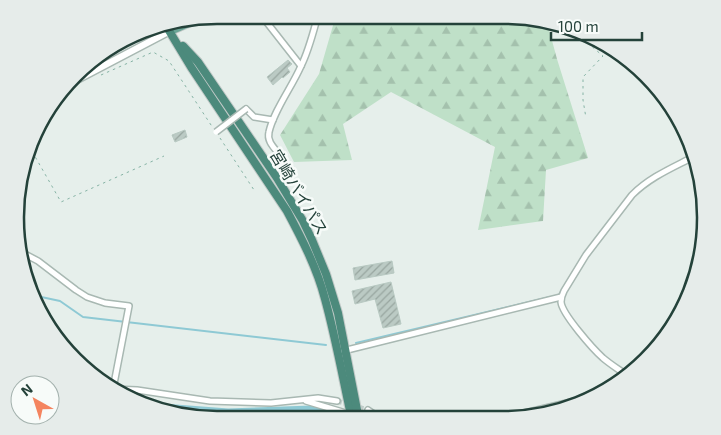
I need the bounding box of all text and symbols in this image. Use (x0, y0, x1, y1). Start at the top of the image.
scale bar (551, 10, 642, 42)
text: 100 m (558, 17, 599, 35)
street label: 宮崎バイパス (267, 146, 332, 238)
north arrow (10, 375, 60, 425)
text: N (17, 380, 36, 399)

